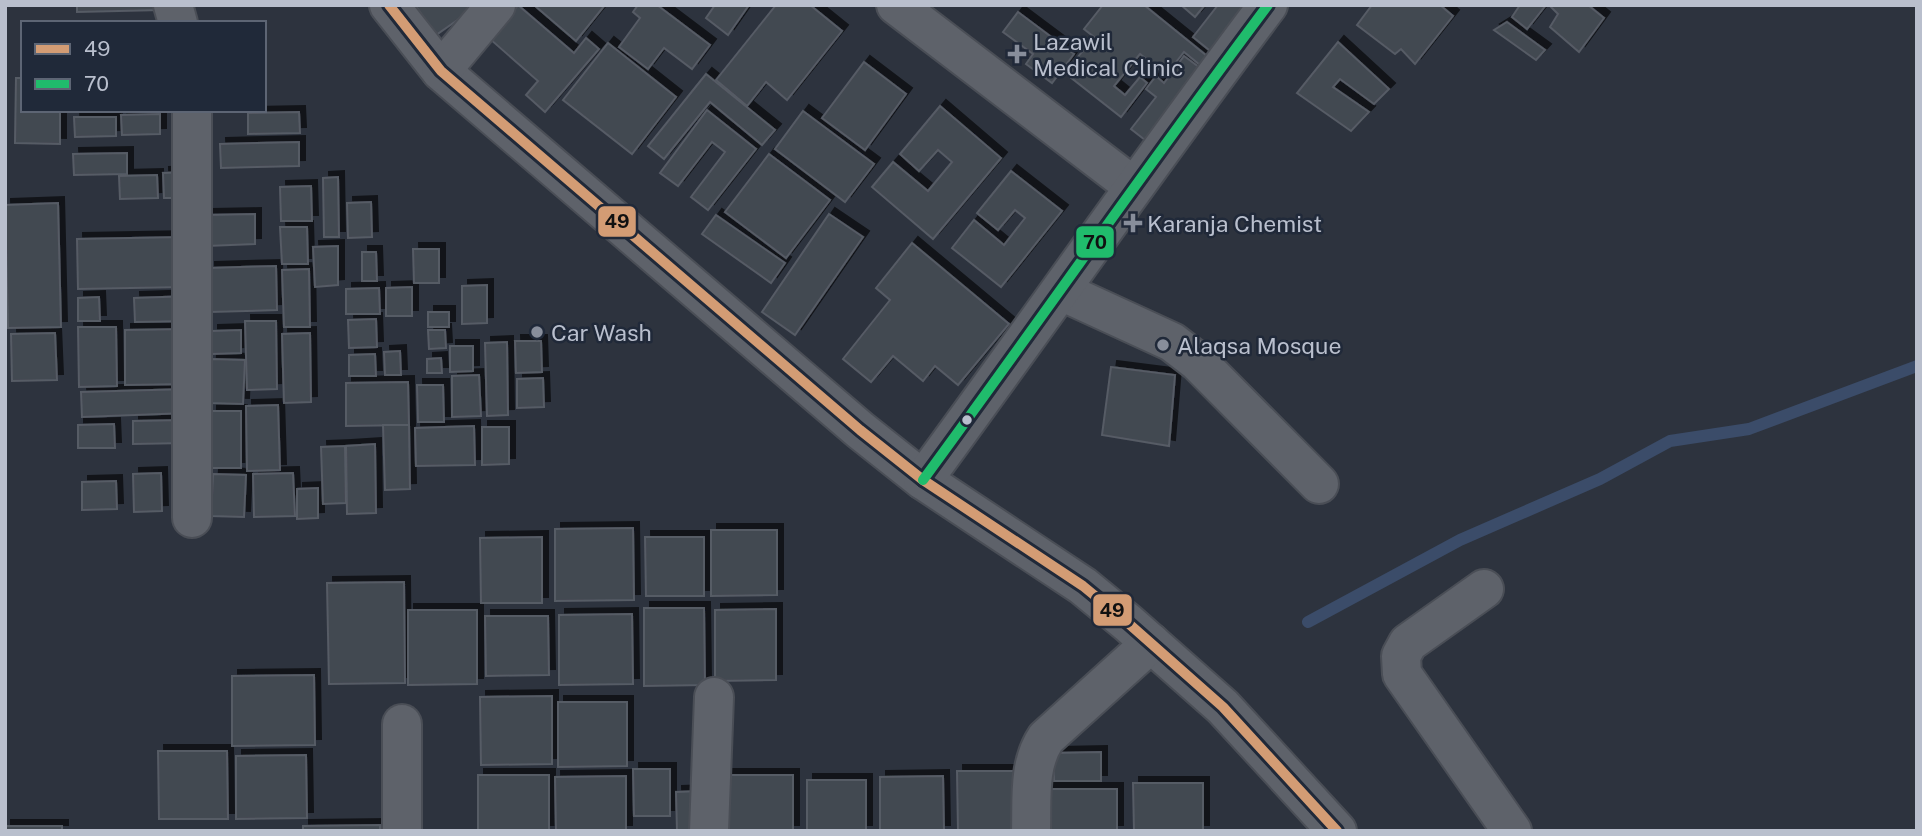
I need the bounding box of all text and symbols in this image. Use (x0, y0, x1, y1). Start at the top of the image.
legend (21, 21, 266, 112)
place label: Lazawil Medical Clinic (1033, 28, 1183, 81)
text: 49 (84, 36, 110, 61)
marker: Lazawil Medical Clinic (1007, 44, 1027, 64)
text: 70 (84, 71, 109, 96)
line badge: 49 (597, 205, 637, 238)
text: 49 (605, 210, 630, 232)
place label: Karanja Chemist (1147, 210, 1322, 237)
marker: Karanja Chemist (1125, 215, 1141, 231)
line badge: 70 (1075, 225, 1115, 259)
text: 70 (1083, 231, 1107, 253)
place label: Car Wash (551, 319, 652, 346)
marker: Car Wash (529, 324, 545, 340)
place label: Alaqsa Mosque (1177, 332, 1341, 359)
marker: Alaqsa Mosque (1155, 337, 1171, 353)
unlabelled marker (960, 413, 974, 427)
line badge: 49 (1092, 593, 1133, 627)
text: 49 (1100, 599, 1125, 621)

